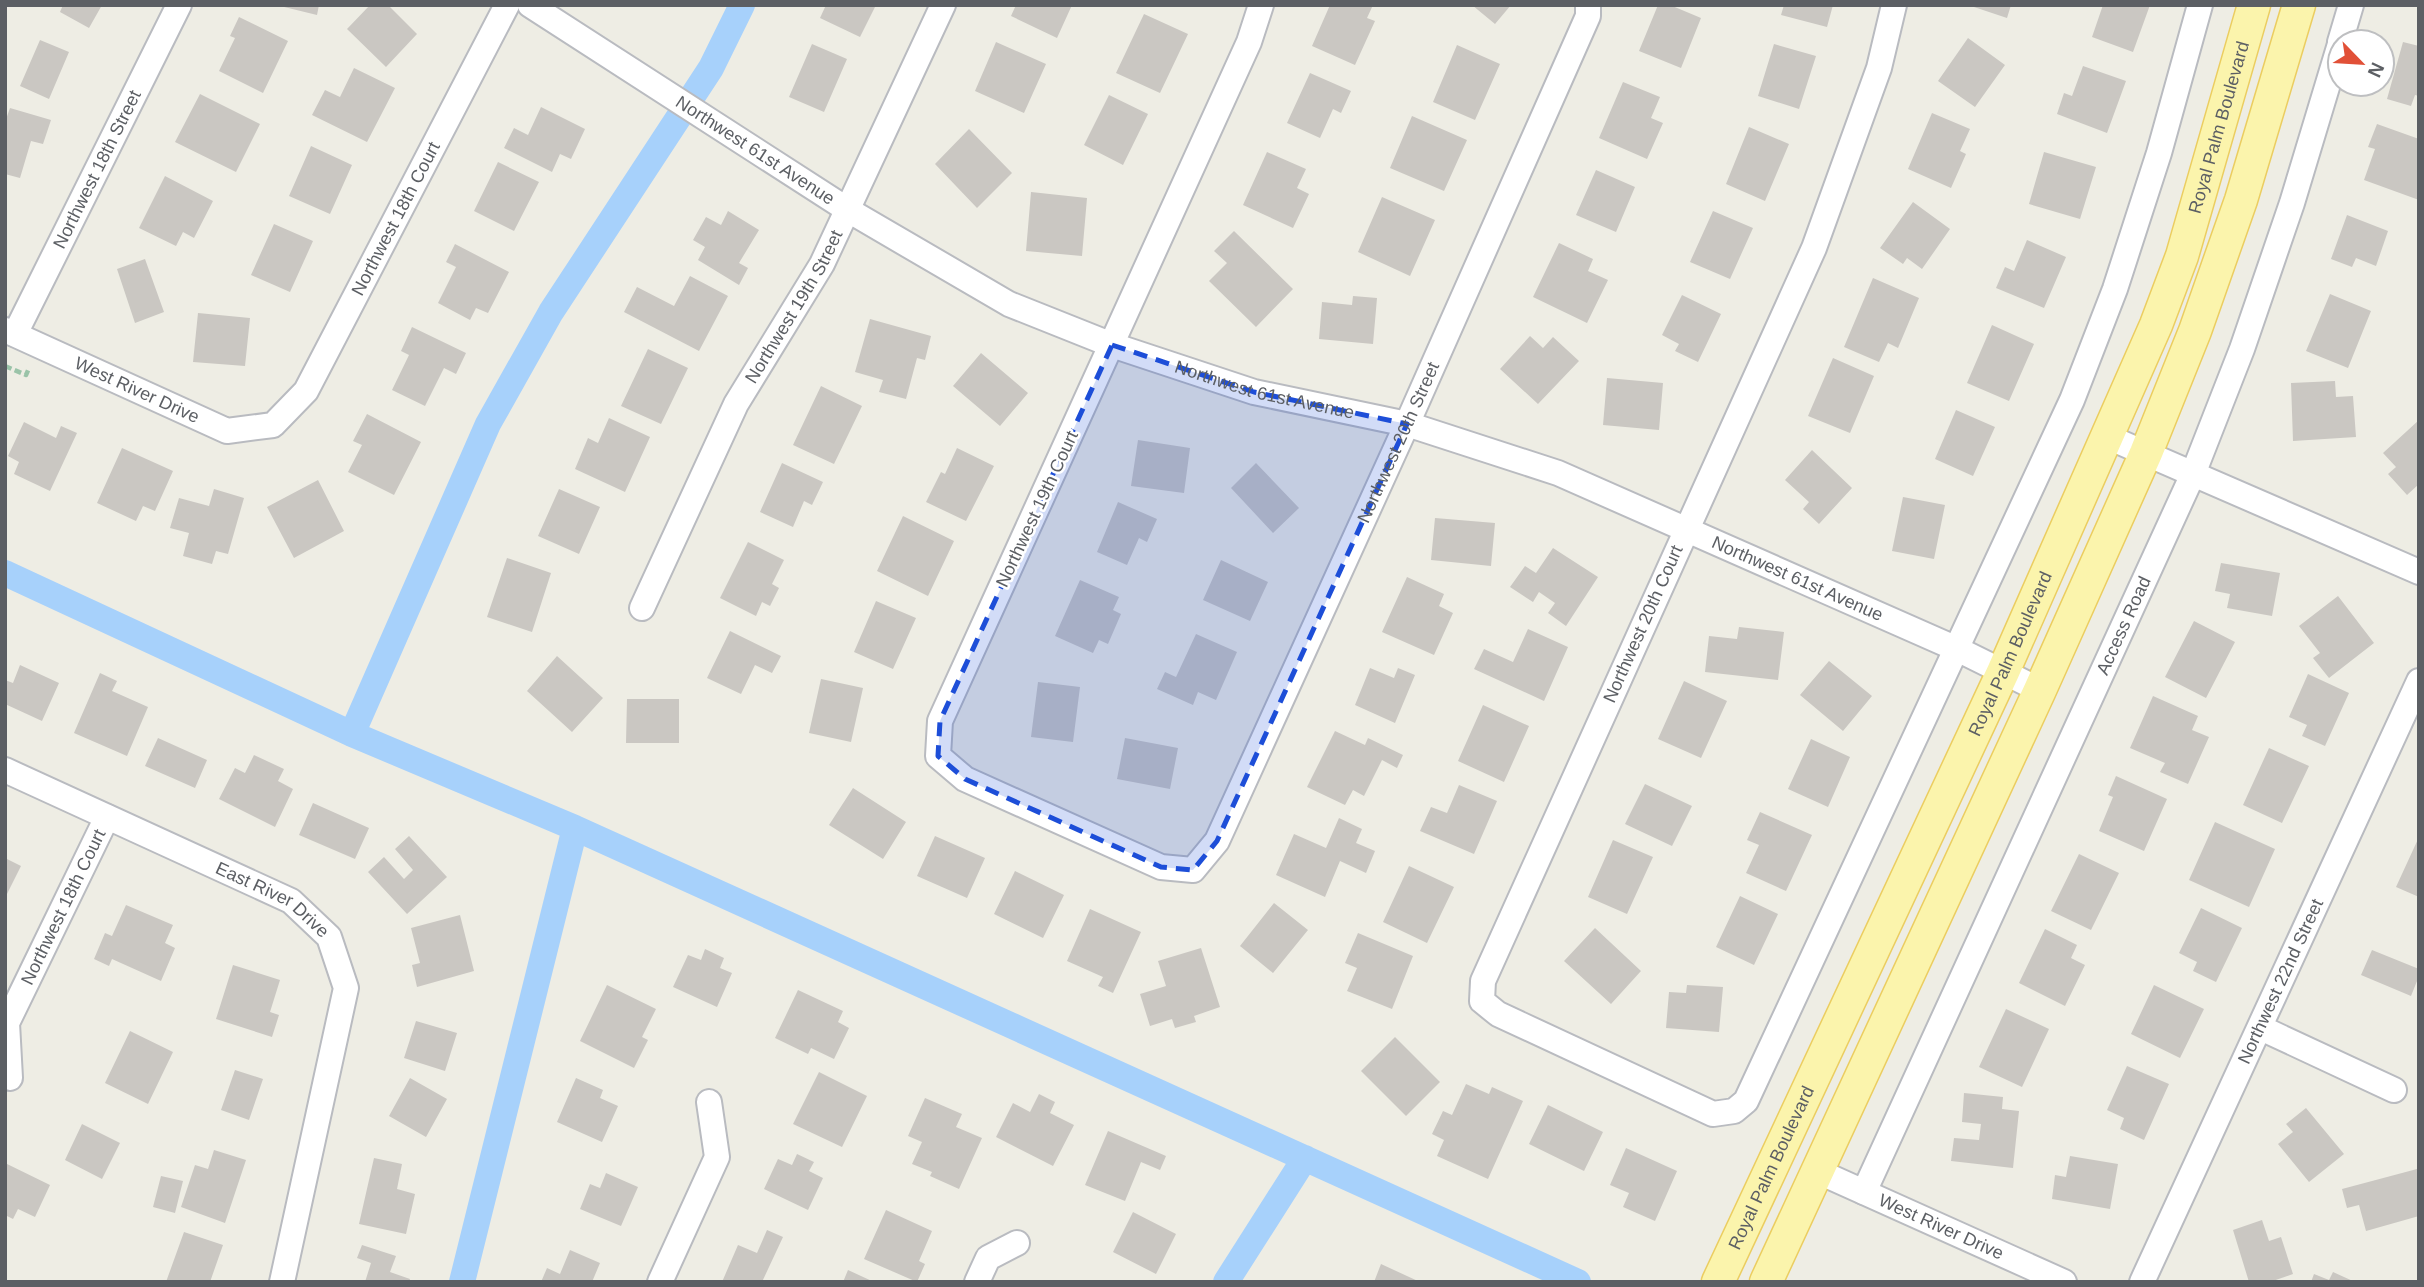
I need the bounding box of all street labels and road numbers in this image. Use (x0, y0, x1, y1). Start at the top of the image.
street label: Royal Palm Boulevard (2185, 39, 2253, 216)
street label: Northwest 18th Street (49, 87, 145, 252)
street label: Northwest 61st Avenue (672, 92, 838, 209)
street label: Northwest 18th Court (348, 139, 444, 299)
street label: Northwest 19th Street (741, 227, 846, 387)
street label: West River Drive (72, 353, 202, 427)
street label: Northwest 61st Avenue (1172, 357, 1356, 423)
street label: Northwest 20th Street (1353, 359, 1443, 526)
street label: Northwest 19th Court (992, 428, 1082, 590)
street label: Northwest 61st Avenue (1709, 532, 1886, 625)
street label: Northwest 20th Court (1599, 542, 1687, 706)
street label: Royal Palm Boulevard (1965, 568, 2056, 739)
street label: Access Road (2092, 573, 2155, 678)
street label: Northwest 18th Court (17, 826, 109, 988)
street label: East River Drive (213, 858, 333, 942)
street label: Northwest 22nd Street (2234, 896, 2327, 1067)
street label: Royal Palm Boulevard (1725, 1083, 1818, 1253)
street label: West River Drive (1875, 1190, 2007, 1263)

